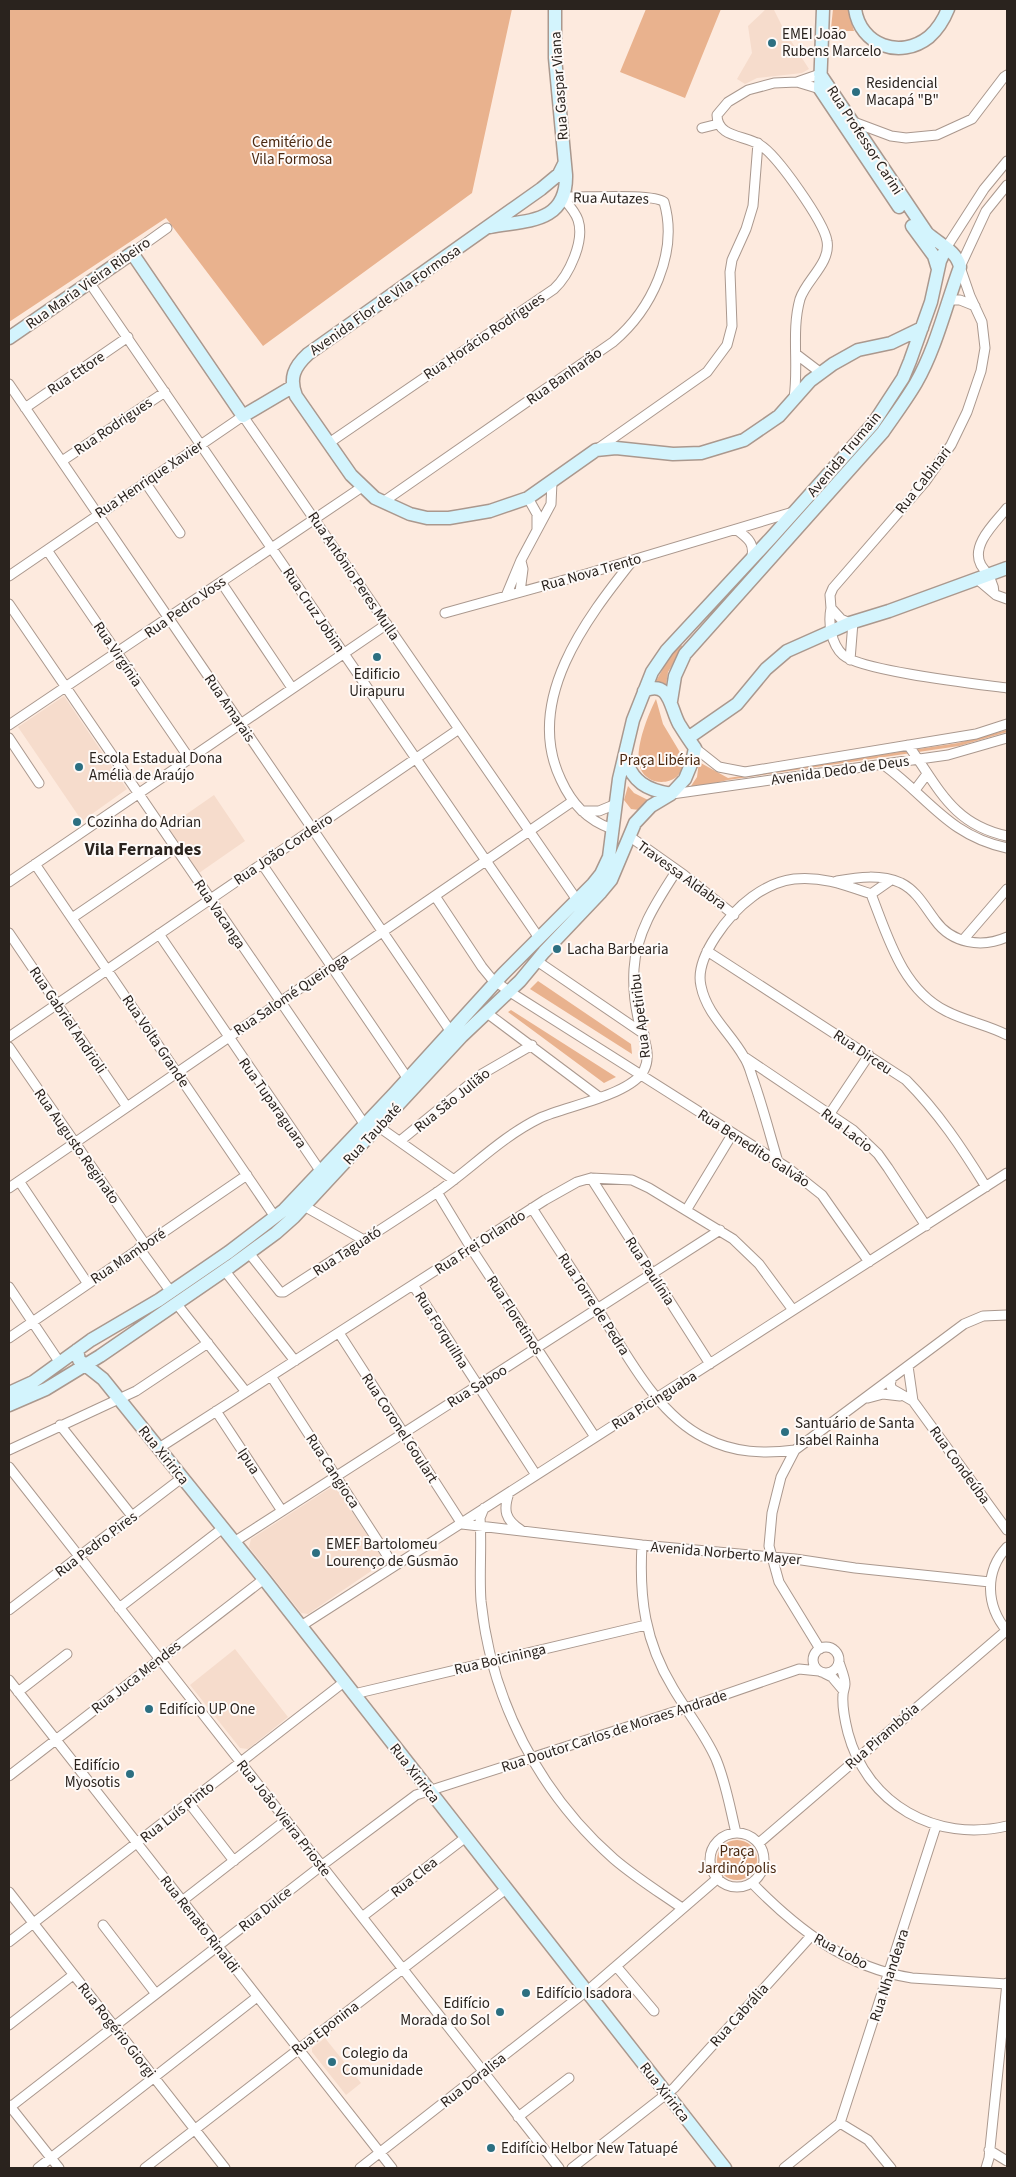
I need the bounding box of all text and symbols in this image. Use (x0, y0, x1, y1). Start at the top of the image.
place label: EMEI João Rubens Marcelo (782, 24, 881, 62)
street label: Rua Gaspar Viana (545, 31, 574, 141)
marker: EMEI João Rubens Marcelo (766, 37, 778, 49)
place label: Residencial Macapá "B" (866, 73, 939, 111)
street label: Rua Professor Carini (821, 82, 908, 199)
marker: Residencial Macapá "B" (850, 86, 862, 98)
park label: Cemitério de Vila Formosa (252, 132, 332, 170)
street label: Rua Autazes (573, 187, 649, 210)
street label: Rua Maria Vieira Ribeiro (22, 232, 155, 334)
street label: Avenida Flor de Vila Formosa (305, 240, 465, 361)
street label: Rua Horácio Rodrigues (419, 288, 549, 385)
street label: Rua Banharão (522, 343, 606, 410)
street label: Rua Ettore (43, 347, 109, 400)
street label: Rua Rodrigues (70, 392, 157, 460)
street label: Avenida Trumain (802, 407, 886, 502)
street label: Rua Henrique Xavier (91, 435, 208, 524)
street label: Rua Cabinari (890, 442, 956, 518)
street label: Rua Antônio Peres Mulla (303, 508, 405, 645)
street label: Rua Nova Trento (539, 548, 644, 597)
street label: Rua Cruz Jobim (277, 564, 350, 657)
street label: Rua Pedro Voss (140, 571, 230, 643)
street label: Rua Virgínia (88, 618, 147, 691)
marker: Edificio Uirapuru (371, 651, 383, 663)
place label: Edificio Uirapuru (349, 664, 405, 702)
street label: Rua Amarais (199, 670, 260, 746)
place label: Escola Estadual Dona Amélia de Araújo (89, 748, 222, 786)
park label: Praça Libéria (619, 750, 701, 771)
street label: Avenida Dedo de Deus (770, 750, 910, 791)
marker: Escola Estadual Dona Amélia de Araújo (73, 761, 85, 773)
street label: Rua João Cordeiro (230, 808, 337, 890)
place label: Cozinha do Adrian (87, 812, 201, 833)
marker: Cozinha do Adrian (71, 816, 83, 828)
street label: Travessa Aldabra (633, 836, 731, 915)
district label: Vila Fernandes (84, 837, 201, 862)
street label: Rua Vacanga (189, 875, 251, 953)
place label: Lacha Barbearia (567, 939, 669, 960)
marker: Lacha Barbearia (551, 943, 563, 955)
street label: Rua Salomé Queiroga (229, 948, 353, 1041)
street label: Rua Gabriel Andrioli (24, 963, 111, 1078)
street label: Rua Apetiribu (625, 972, 656, 1059)
street label: Rua Volta Grande (117, 991, 194, 1092)
street label: Rua Dirceu (829, 1025, 897, 1080)
street label: Rua Tuparaguara (233, 1054, 312, 1153)
street label: Rua São Julião (410, 1063, 495, 1138)
street label: Rua Augusto Reginato (29, 1084, 124, 1208)
street label: Rua Taubaté (338, 1099, 407, 1170)
street label: Rua Lacio (816, 1103, 877, 1157)
street label: Rua Benedito Galvão (693, 1104, 814, 1193)
street label: Rua Frei Orlando (431, 1205, 530, 1280)
street label: Rua Taguató (309, 1221, 386, 1281)
street label: Rua Mamboré (86, 1223, 170, 1289)
street label: Rua Paulínia (620, 1233, 680, 1310)
street label: Rua Torre de Pedra (553, 1249, 635, 1360)
street label: Rua Floretinos (481, 1272, 548, 1359)
street label: Rua Forquilha (410, 1288, 474, 1373)
street label: Rua Saboo (443, 1360, 511, 1413)
street label: Rua Picinguaba (608, 1366, 701, 1435)
street label: Rua Coronel Goulart (356, 1369, 443, 1487)
place label: Santuário de Santa Isabel Rainha (795, 1413, 914, 1451)
street label: Rua Xiririca (133, 1421, 194, 1489)
street label: Rua Condeúba (924, 1422, 995, 1509)
marker: Santuário de Santa Isabel Rainha (779, 1426, 791, 1438)
street label: Rua Cangioca (301, 1430, 365, 1513)
street label: Ipua (232, 1444, 265, 1479)
street label: Rua Pedro Pires (51, 1506, 142, 1582)
place label: EMEF Bartolomeu Lourenço de Gusmão (326, 1534, 458, 1572)
street label: Avenida Norberto Mayer (650, 1536, 803, 1571)
marker: EMEF Bartolomeu Lourenço de Gusmão (310, 1547, 322, 1559)
street label: Rua Juca Mendes (87, 1636, 186, 1719)
street label: Rua Boicininga (452, 1639, 548, 1680)
street label: Rua Doutor Carlos de Moraes Andrade (499, 1685, 730, 1778)
street label: Rua Pirambóia (841, 1698, 924, 1774)
place label: Edifício UP One (159, 1699, 255, 1720)
marker: Edifício UP One (143, 1703, 155, 1715)
street label: Rua Xiririca (385, 1739, 445, 1808)
place label: Edifício Myosotis (65, 1755, 120, 1793)
street label: Rua João Vieira Prioste (231, 1756, 336, 1881)
marker: Edifício Myosotis (124, 1768, 136, 1780)
street label: Rua Luís Pinto (136, 1777, 219, 1848)
park label: Praça Jardinópolis (698, 1841, 776, 1879)
street label: Rua Clea (386, 1852, 442, 1902)
street label: Rua Renato Rinaldi (155, 1871, 244, 1977)
street label: Rua Dulce (234, 1882, 296, 1937)
street label: Rua Nhandeara (865, 1926, 914, 2024)
street label: Rua Lobo (810, 1928, 872, 1975)
street label: Rua Rogério Giorgi (73, 1978, 161, 2082)
street label: Rua Cabrália (705, 1979, 774, 2052)
place label: Edifício Isadora (536, 1983, 632, 2004)
marker: Edifício Isadora (520, 1987, 532, 1999)
place label: Edifício Morada do Sol (400, 1993, 490, 2031)
street label: Rua Eponina (287, 1996, 363, 2061)
marker: Edifício Morada do Sol (494, 2006, 506, 2018)
place label: Colegio da Comunidade (342, 2043, 423, 2081)
street label: Rua Doralisa (436, 2048, 511, 2113)
marker: Colegio da Comunidade (326, 2056, 338, 2068)
street label: Rua Xiririca (635, 2058, 695, 2127)
place label: Edifício Helbor New Tatuapé (501, 2138, 678, 2159)
marker: Edifício Helbor New Tatuapé (485, 2142, 497, 2154)

